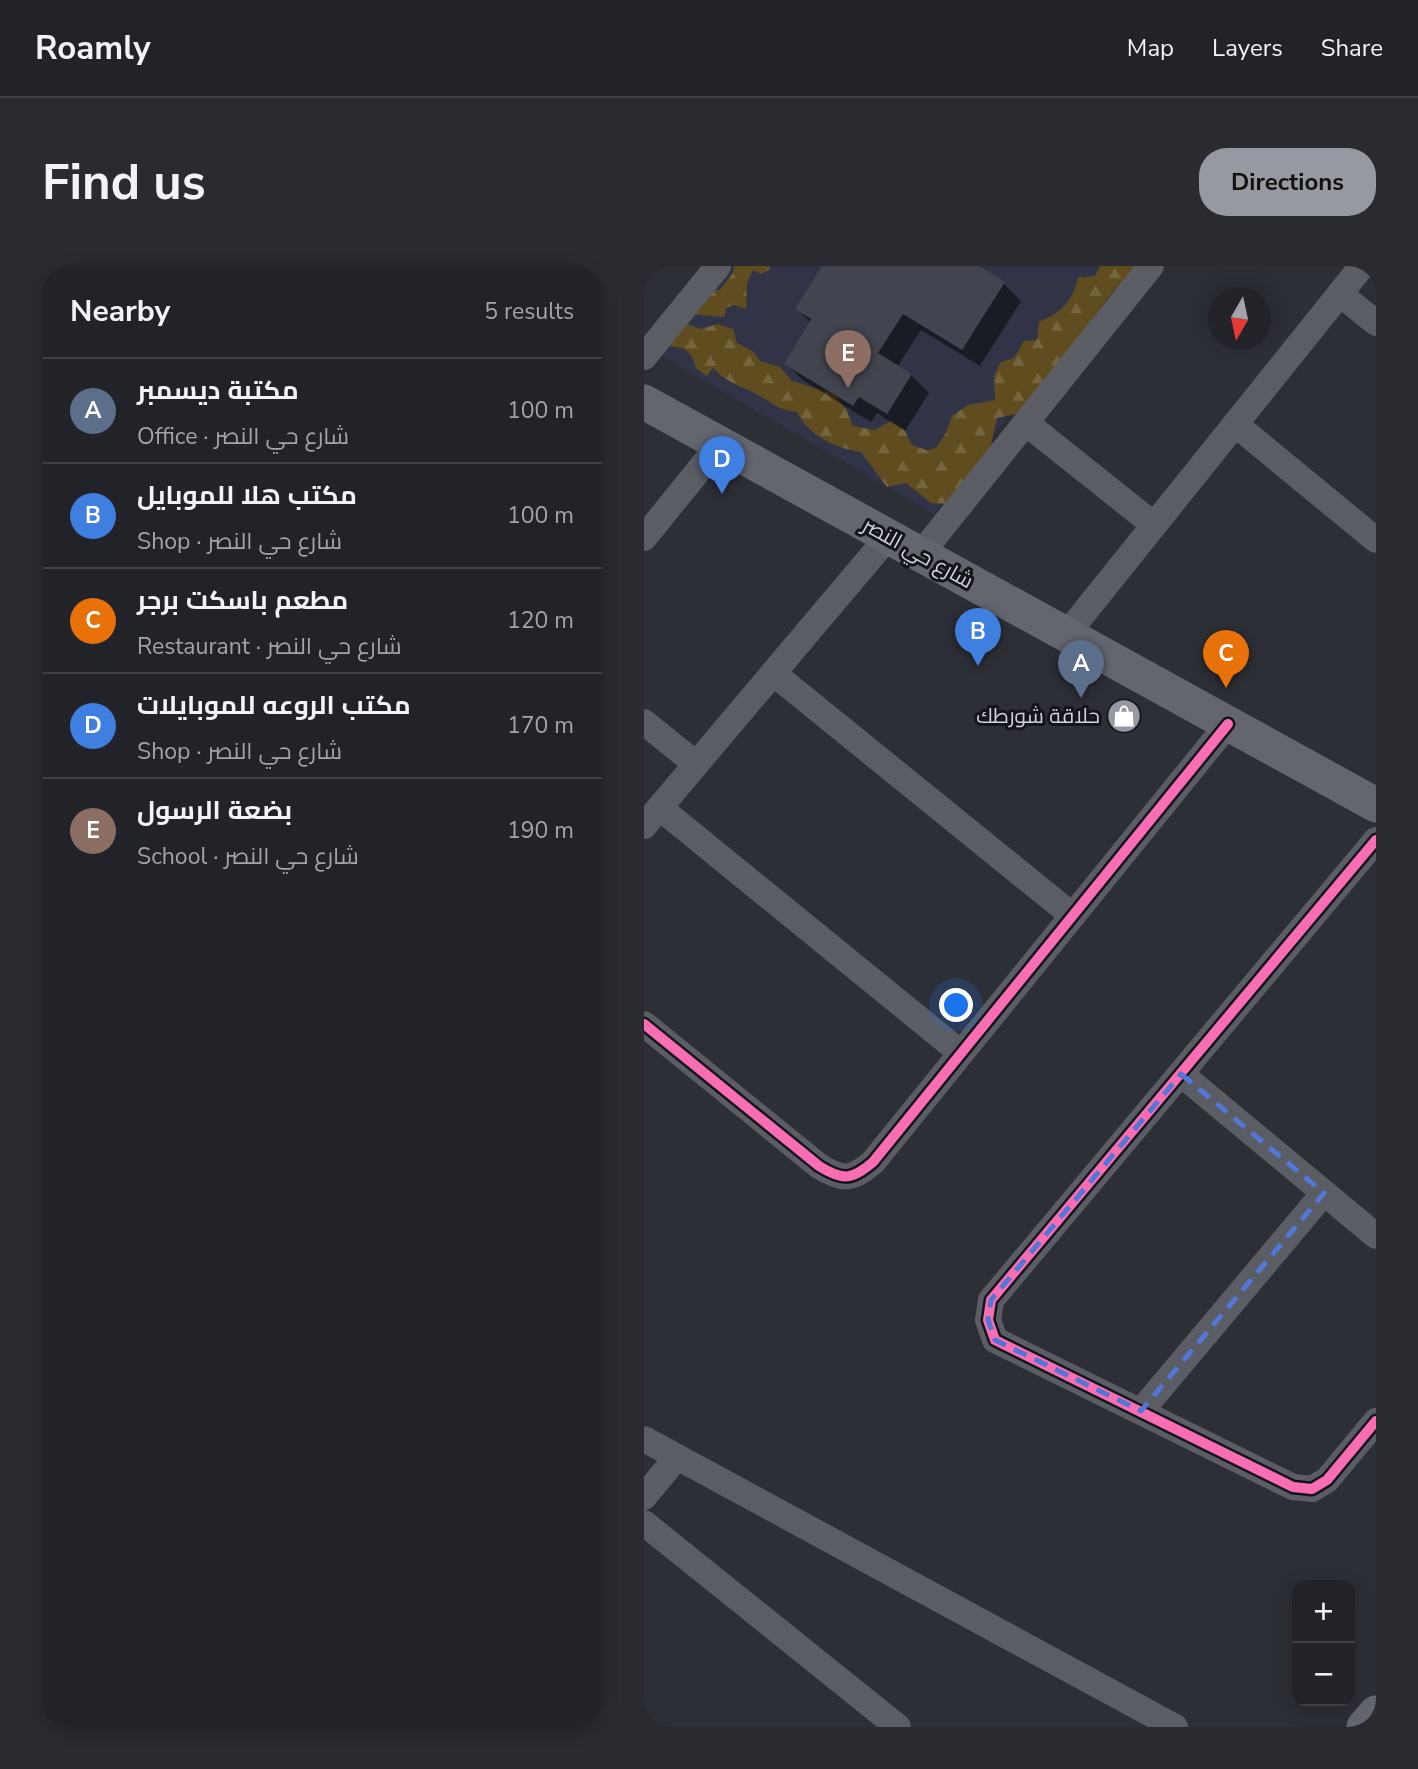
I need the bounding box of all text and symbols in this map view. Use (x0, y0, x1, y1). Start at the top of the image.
text: Roamly (35, 26, 151, 71)
text: Map (1127, 32, 1174, 64)
text: Layers (1212, 32, 1283, 64)
text: Share (1321, 32, 1383, 64)
button: Directions (1199, 148, 1376, 216)
text: Find us (42, 149, 206, 216)
north arrow (1208, 287, 1271, 350)
text: Nearby (70, 291, 170, 332)
text: 5 results (484, 296, 574, 327)
pin: E (825, 330, 871, 388)
text: مكتبة ديسمبر (137, 373, 299, 408)
text: A (84, 395, 102, 426)
text: 100 m (507, 395, 574, 426)
text: Office · شارع حي النصر (137, 421, 349, 452)
pin: D (699, 436, 745, 494)
text: مكتب هلا للموبايل (137, 478, 357, 513)
text: B (85, 500, 101, 531)
text: 100 m (507, 500, 574, 531)
street label: شارع حي النصر (856, 511, 978, 597)
text: Shop · شارع حي النصر (137, 526, 342, 557)
text: مطعم باسكت برجر (137, 583, 348, 618)
text: C (85, 605, 101, 636)
text: 120 m (507, 605, 574, 636)
pin: B (955, 608, 1001, 666)
pin: C (1203, 630, 1249, 688)
text: Restaurant · شارع حي النصر (137, 631, 401, 662)
pin: A (1058, 640, 1104, 698)
text: مكتب الروعه للموبايلات (137, 688, 411, 723)
shop icon: حلاقة شورطك (1105, 697, 1143, 735)
place label: حلاقة شورطك (976, 702, 1100, 730)
text: D (84, 710, 102, 741)
text: 170 m (507, 710, 574, 741)
text: Shop · شارع حي النصر (137, 736, 342, 767)
text: بضعة الرسول (137, 793, 292, 828)
text: E (86, 815, 100, 846)
text: 190 m (507, 815, 574, 846)
text: School · شارع حي النصر (137, 841, 359, 872)
your location (939, 988, 973, 1022)
map controls (1292, 1580, 1355, 1706)
button: + (1292, 1580, 1355, 1643)
button: − (1292, 1643, 1355, 1706)

